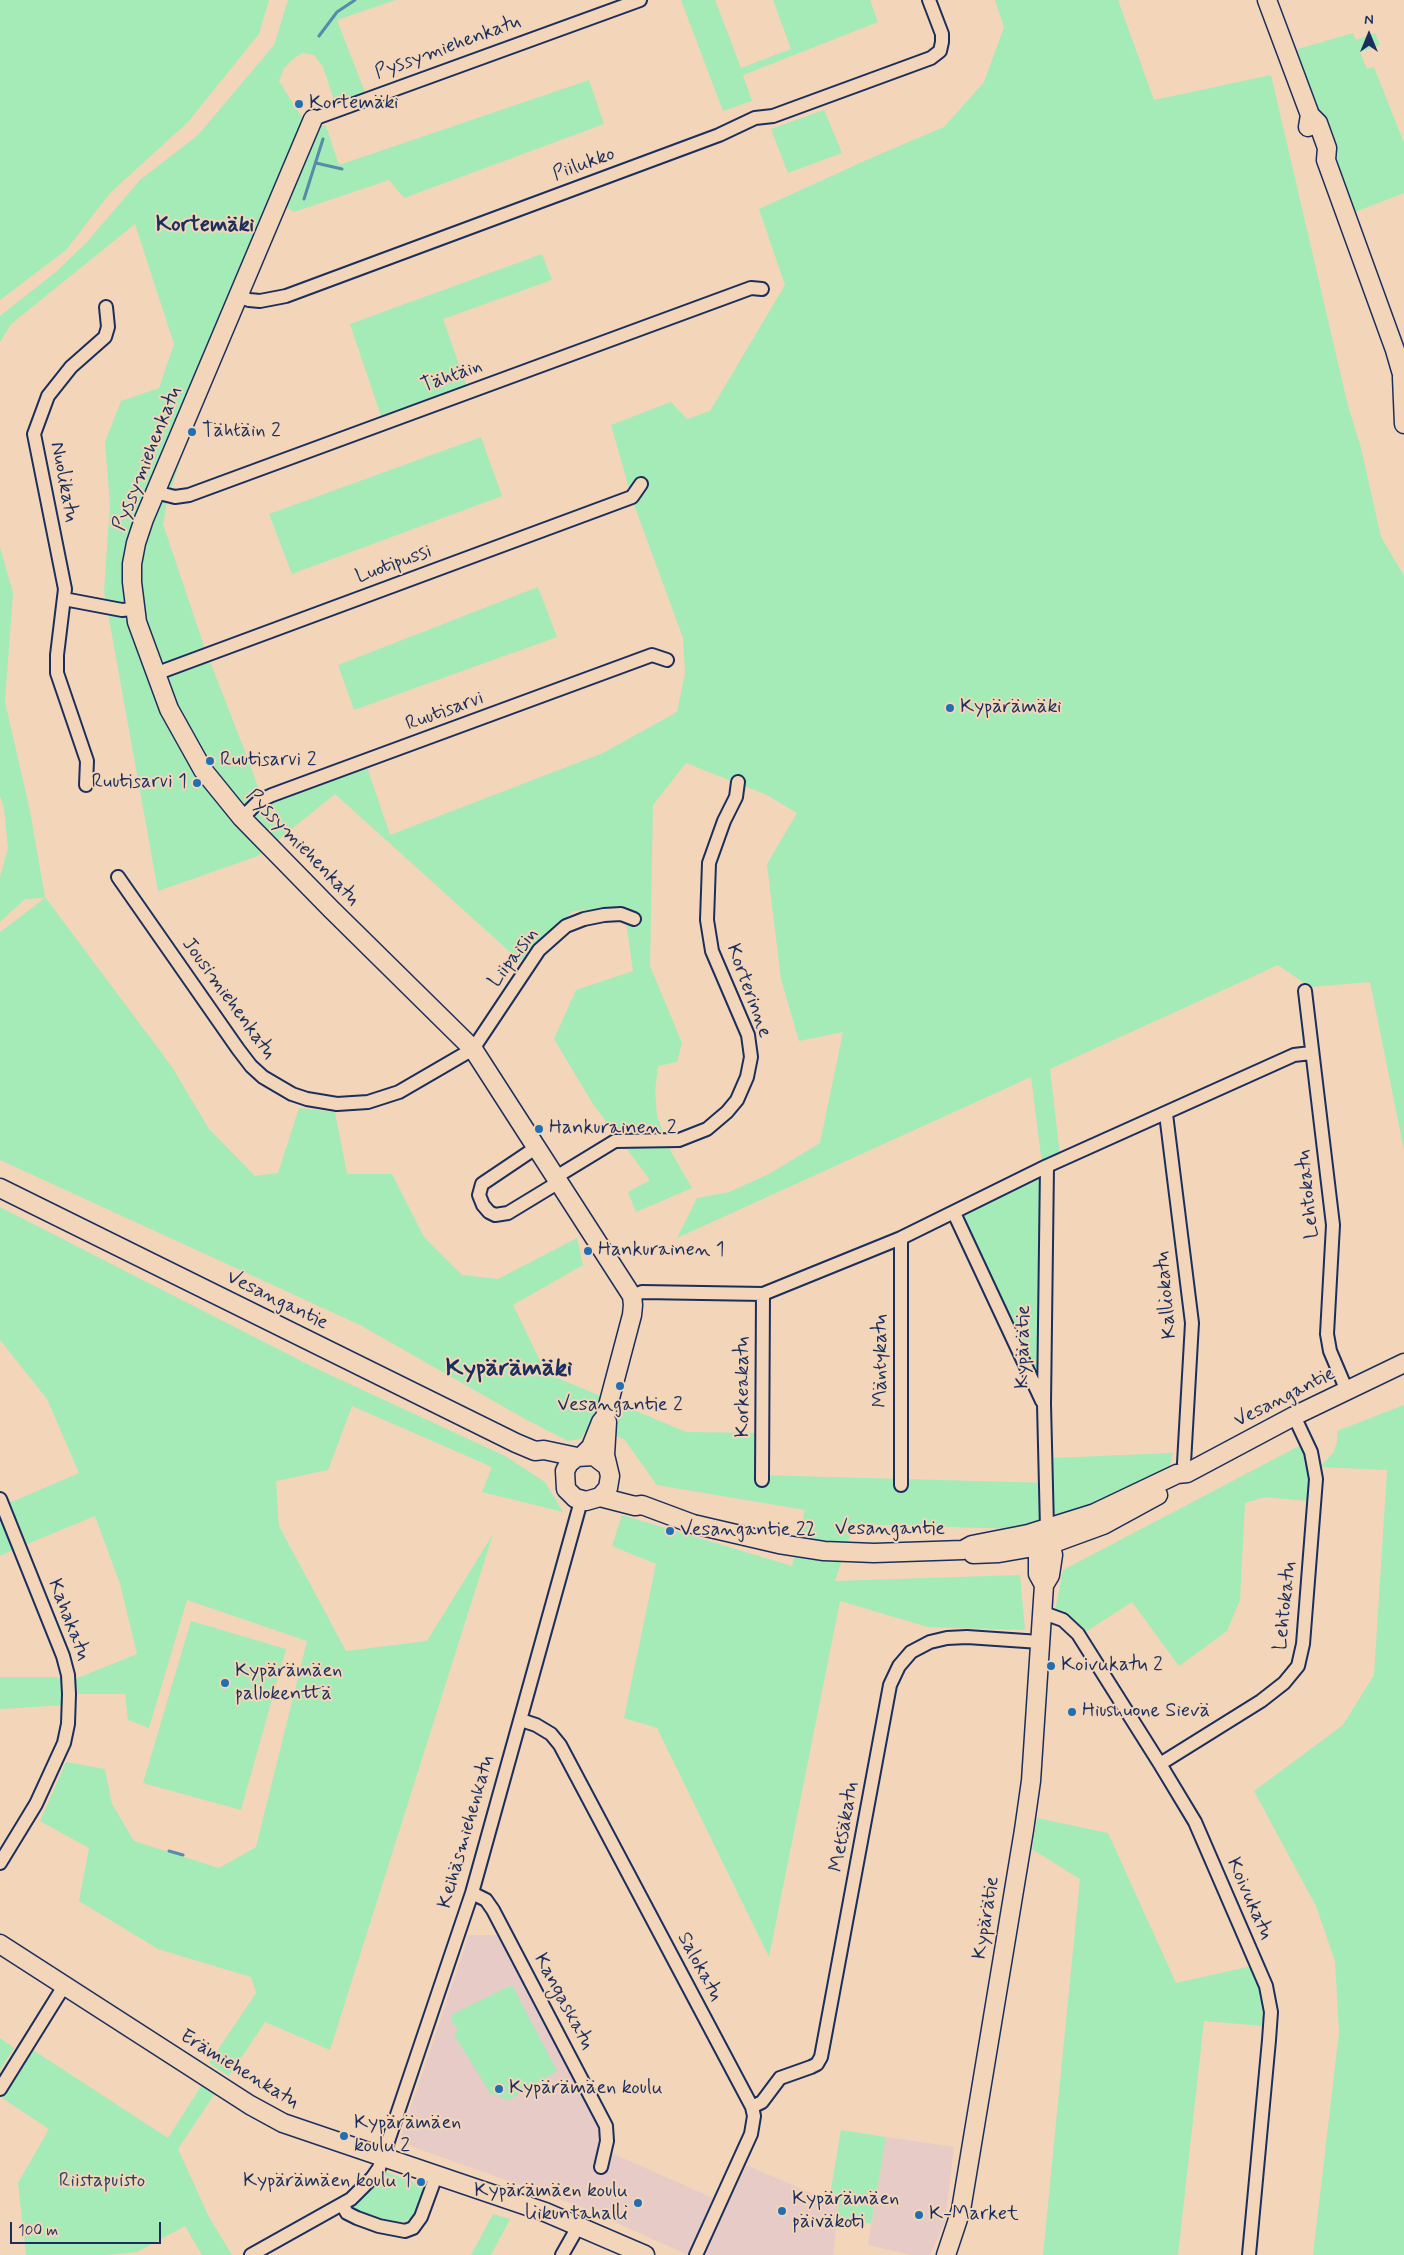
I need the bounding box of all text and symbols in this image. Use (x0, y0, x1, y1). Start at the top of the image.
street label: Pyssymiehenkatu (372, 10, 524, 86)
north arrow (1344, 10, 1394, 60)
text: N (1364, 11, 1374, 29)
place label: Kortemäki (309, 92, 399, 116)
marker: Kortemäki (293, 98, 305, 110)
street label: Piilukko (550, 143, 618, 187)
district label: Kortemäki (156, 213, 254, 239)
street label: Tähtäin (418, 355, 486, 399)
street label: Pyssymiehenkatu (108, 383, 188, 535)
place label: Tähtäin 2 (202, 420, 281, 444)
marker: Tähtäin 2 (186, 426, 198, 438)
street label: Nuolikatu (43, 440, 83, 524)
street label: Luotipussi (353, 540, 435, 590)
street label: Ruutisarvi (403, 687, 487, 737)
place label: Kypärämäki (960, 696, 1061, 720)
marker: Kypärämäki (944, 702, 956, 714)
place label: Ruutisarvi 2 (220, 749, 316, 773)
marker: Ruutisarvi 2 (204, 755, 216, 767)
place label: Ruutisarvi 1 (91, 771, 187, 795)
marker: Ruutisarvi 1 (191, 777, 203, 789)
street label: Pyssymiehenkatu (240, 784, 364, 912)
street label: Liipaisin (484, 923, 544, 993)
street label: Jousimiehenkatu (176, 933, 280, 1065)
street label: Korterinne (720, 941, 776, 1041)
place label: Hankurainen 2 (549, 1117, 677, 1141)
marker: Hankurainen 2 (533, 1123, 545, 1135)
street label: Lehtokatu (1292, 1148, 1326, 1240)
place label: Hankurainen 1 (598, 1239, 725, 1263)
marker: Hankurainen 1 (582, 1245, 594, 1257)
street label: Kalliokatu (1151, 1250, 1183, 1340)
street label: Vesangantie (222, 1266, 332, 1336)
street label: Kypärätie (1011, 1305, 1037, 1389)
street label: Mäntykatu (870, 1314, 894, 1408)
street label: Korkeakatu (732, 1337, 756, 1437)
district label: Kypärämäki (446, 1355, 572, 1385)
street label: Vesangantie (1230, 1362, 1340, 1434)
marker: Vesangantie 2 (614, 1380, 626, 1392)
place label: Vesangantie 2 (557, 1394, 683, 1418)
street label: Vesangantie (835, 1518, 945, 1542)
place label: Vesangantie 22 (680, 1519, 816, 1543)
marker: Vesangantie 22 (664, 1525, 676, 1537)
street label: Lehtokatu (1269, 1560, 1303, 1652)
street label: Kahakatu (42, 1576, 94, 1664)
place label: Koivukatu 2 (1061, 1654, 1163, 1678)
place label: Kypärämäen pallokenttä (235, 1660, 342, 1707)
marker: Koivukatu 2 (1045, 1660, 1057, 1672)
marker: Kypärämäen pallokenttä (219, 1677, 231, 1689)
place label: Hiushuone Sievä (1082, 1700, 1210, 1724)
marker: Hiushuone Sievä (1066, 1706, 1078, 1718)
street label: Keihäsmiehenkatu (434, 1753, 500, 1911)
street label: Metsäkatu (825, 1780, 865, 1874)
street label: Koivukatu (1220, 1855, 1278, 1943)
street label: Kypärätie (969, 1875, 1005, 1961)
street label: Salokatu (671, 1928, 727, 2006)
street label: Kangaskatu (528, 1950, 598, 2054)
street label: Erämiehenkatu (175, 2025, 303, 2115)
place label: Kypärämäen koulu (509, 2077, 663, 2101)
marker: Kypärämäen koulu (493, 2083, 505, 2095)
place label: Kypärämäen koulu 2 (354, 2112, 461, 2159)
marker: Kypärämäen koulu 2 (338, 2130, 350, 2142)
park label: Riistapuisto (59, 2170, 145, 2194)
place label: Kypärämäen koulu 1 (243, 2170, 411, 2194)
marker: Kypärämäen koulu 1 (415, 2176, 427, 2188)
place label: Kypärämäen koulu liikuntahalli (474, 2180, 628, 2227)
place label: Kypärämäen päiväkoti (792, 2188, 899, 2235)
marker: Kypärämäen koulu liikuntahalli (632, 2197, 644, 2209)
place label: K-Market (929, 2203, 1019, 2227)
marker: Kypärämäen päiväkoti (776, 2205, 788, 2217)
marker: K-Market (913, 2209, 925, 2221)
scale bar (12, 2212, 164, 2244)
text: 100 m (18, 2221, 58, 2241)

